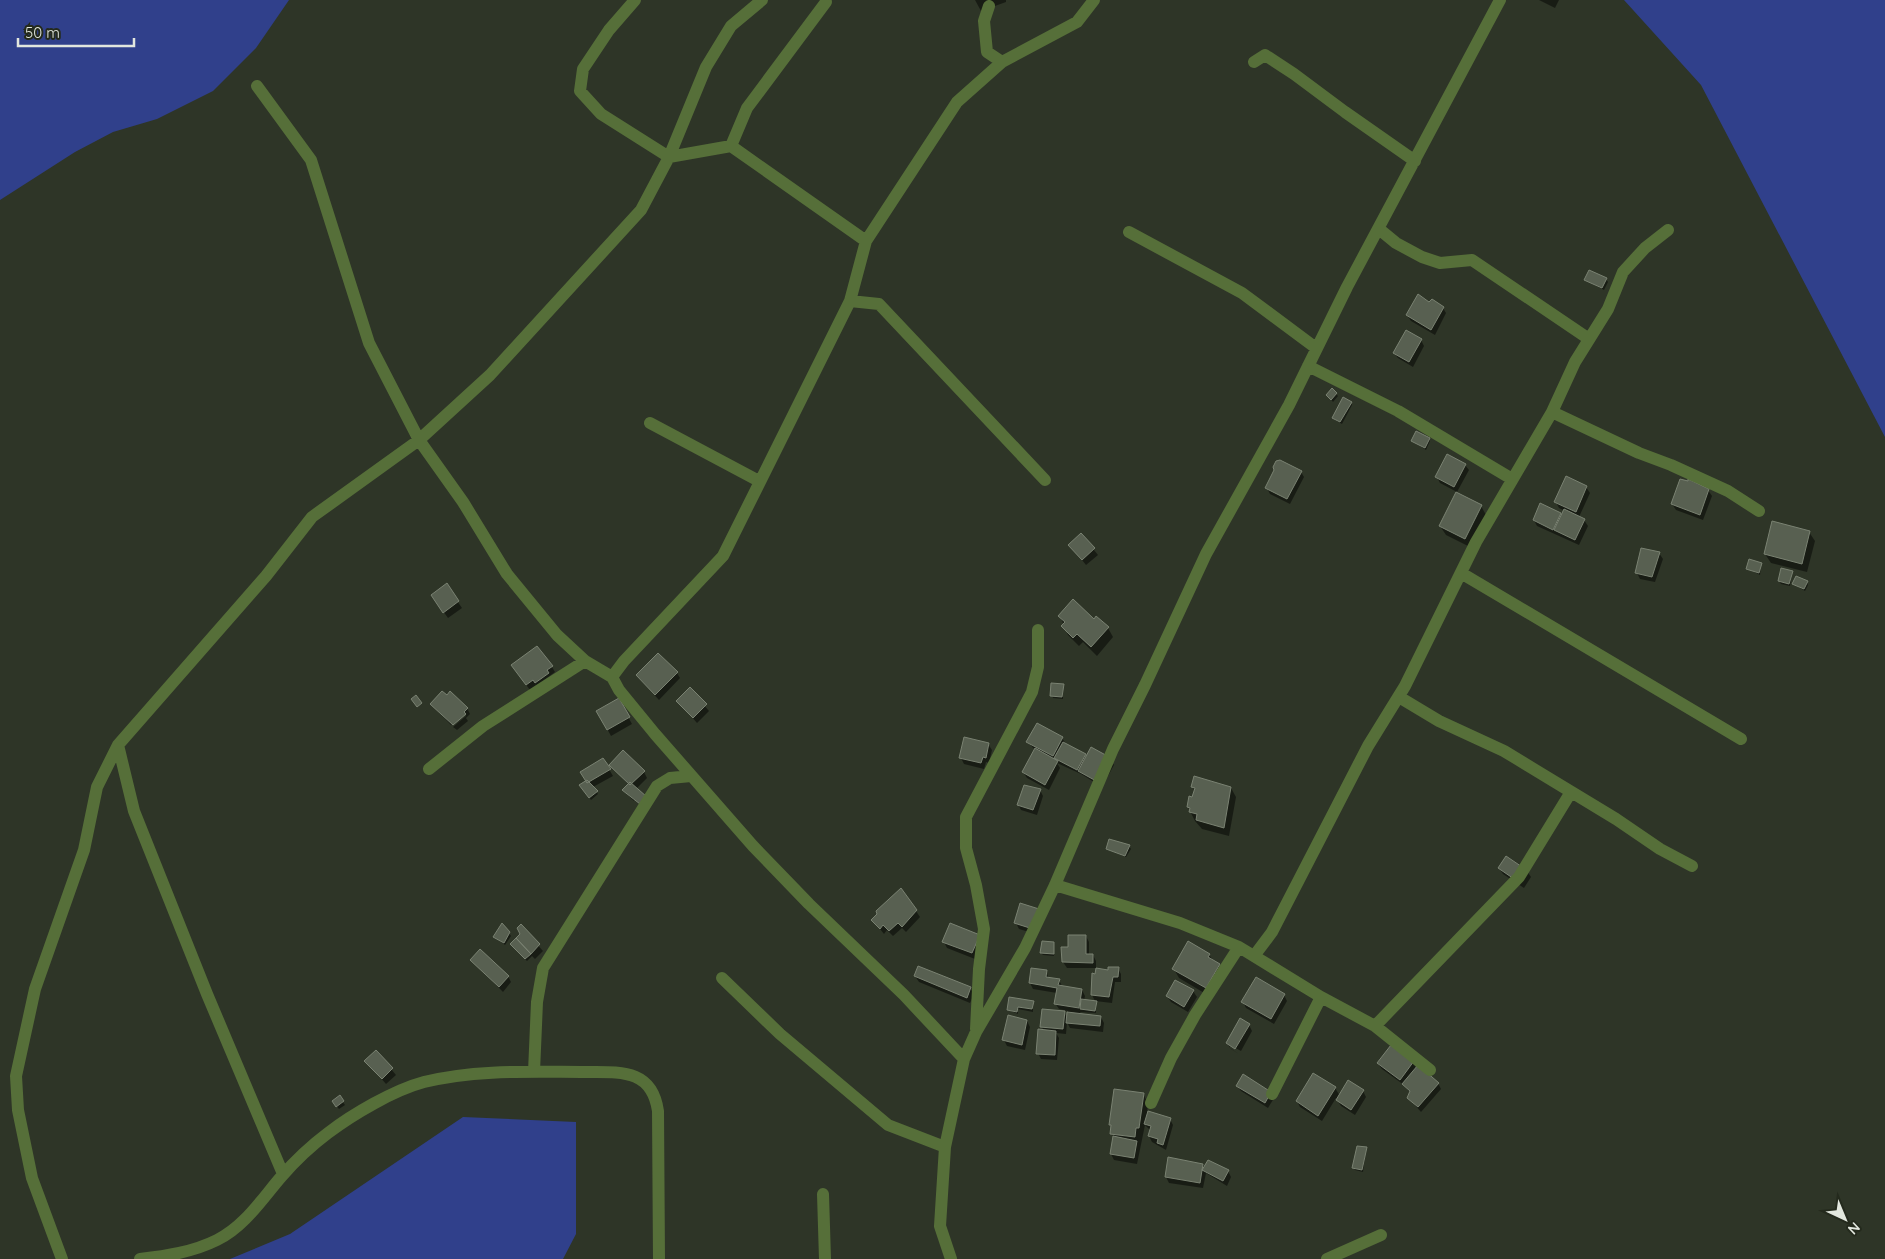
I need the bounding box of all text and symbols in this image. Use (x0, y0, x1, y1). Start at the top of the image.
scale bar (18, 15, 134, 47)
text: 50 m (25, 23, 60, 42)
north arrow (1820, 1194, 1870, 1244)
text: N (1844, 1218, 1864, 1238)

